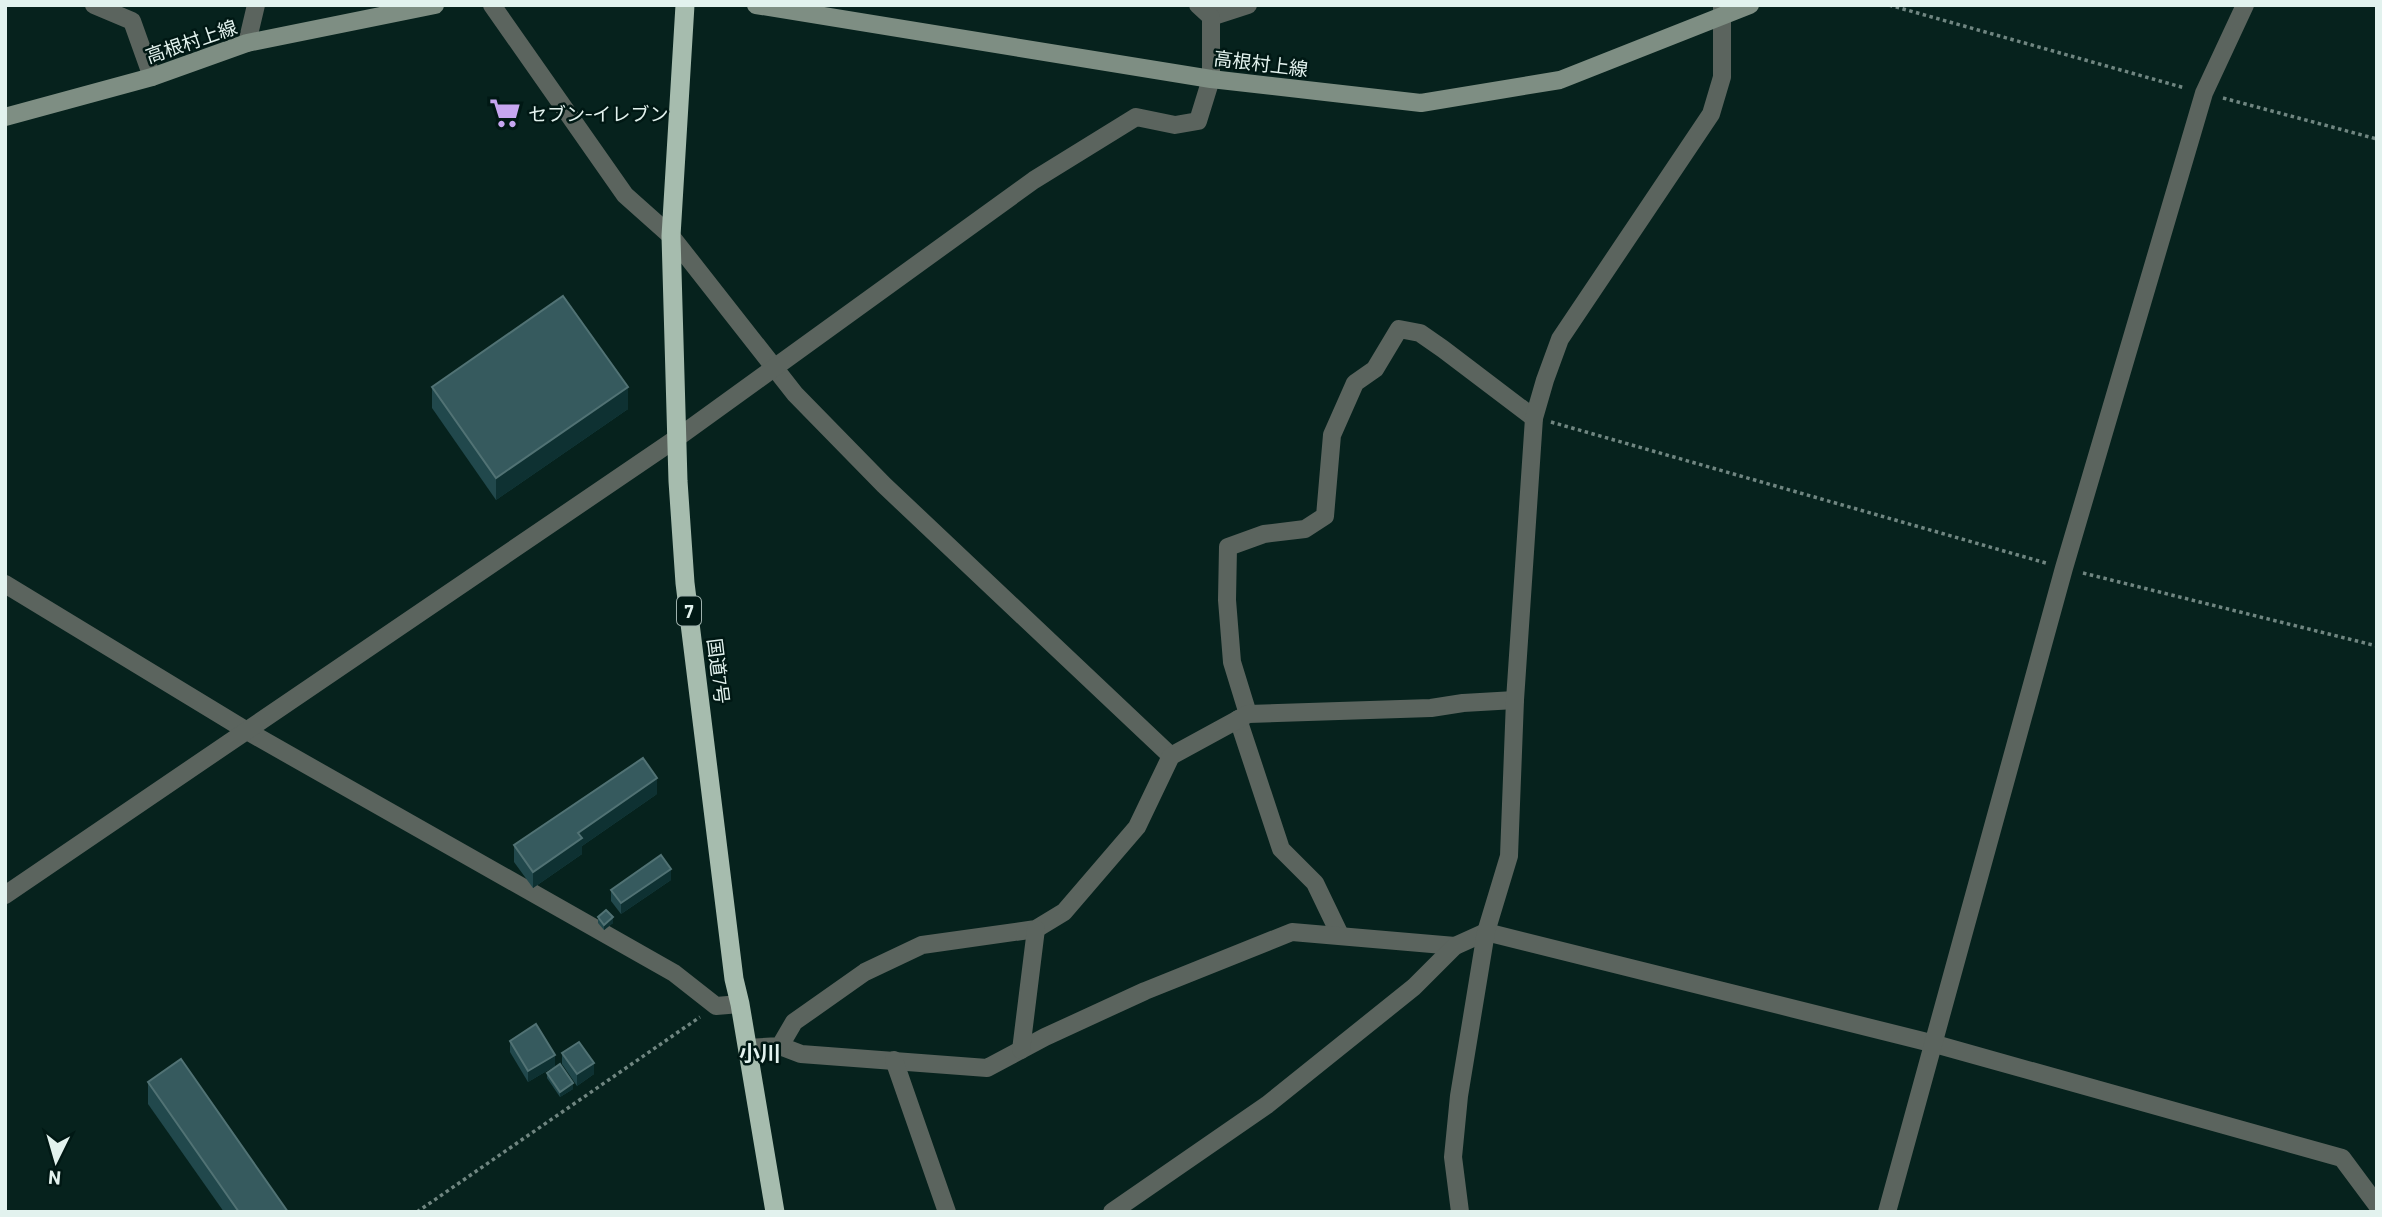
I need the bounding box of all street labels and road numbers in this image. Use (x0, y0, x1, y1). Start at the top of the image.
street label: 高根村上線 (142, 15, 240, 67)
street label: 高根村上線 (1212, 46, 1310, 80)
road number: 7 (677, 596, 701, 626)
street label: 国道7号 (704, 637, 734, 705)

